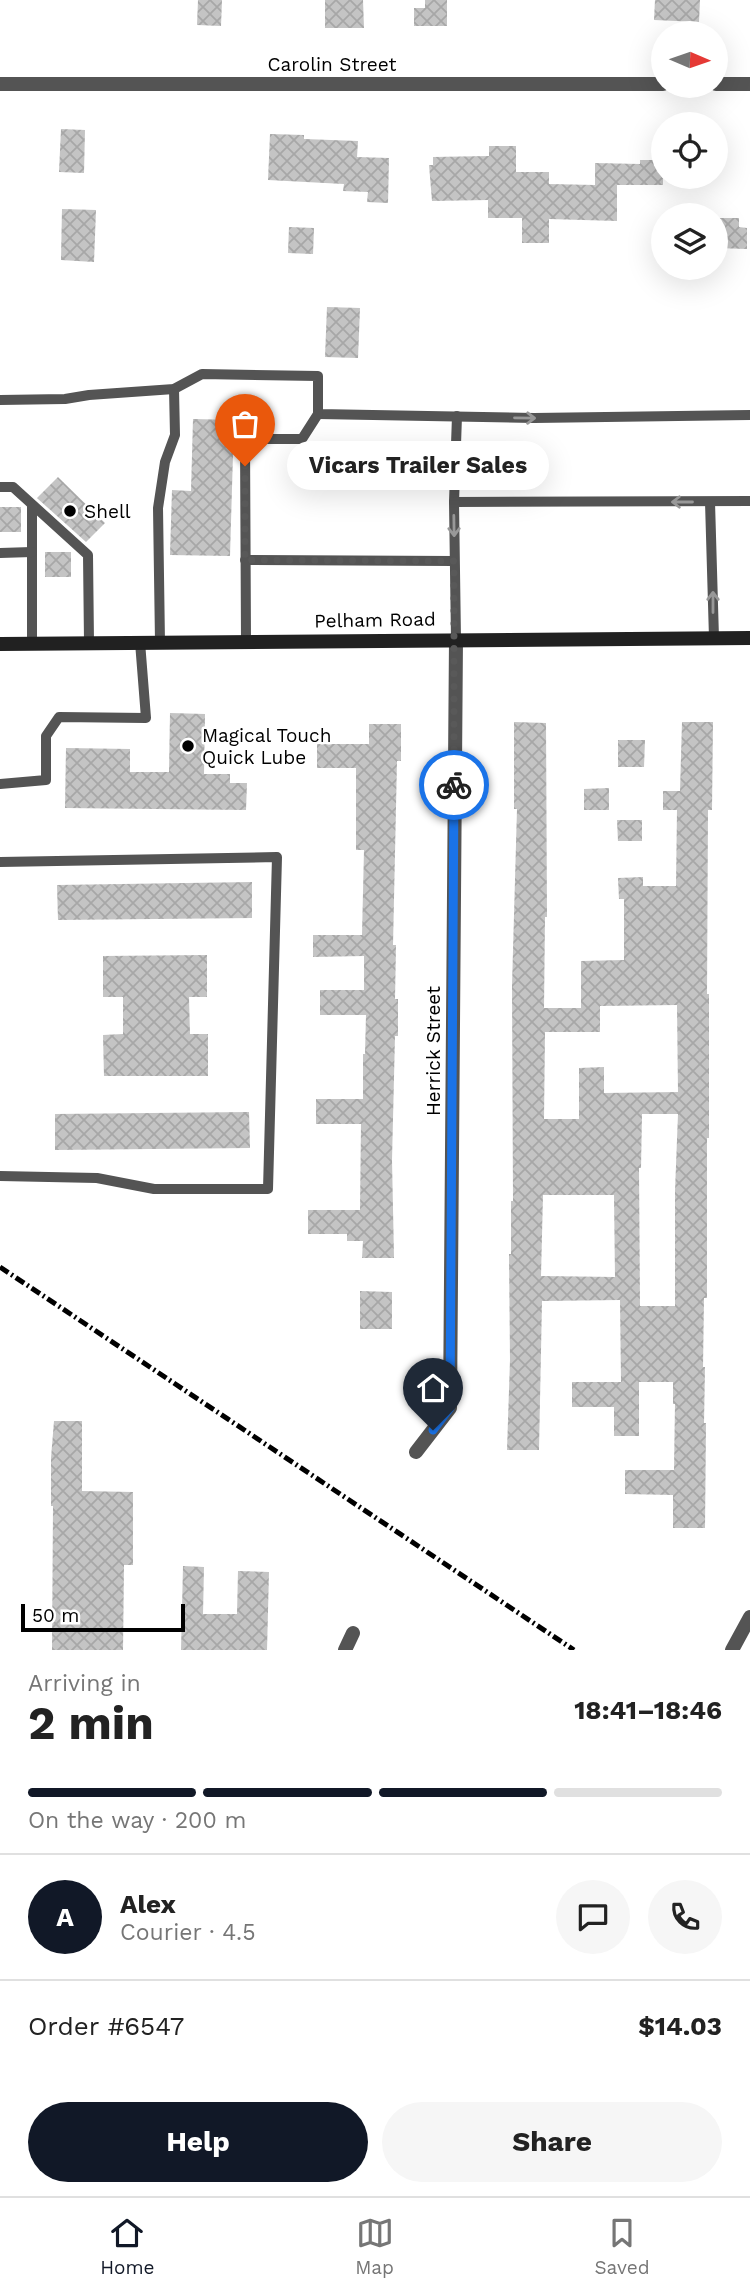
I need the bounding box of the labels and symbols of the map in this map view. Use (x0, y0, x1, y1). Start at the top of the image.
north arrow (651, 21, 728, 98)
street label: Carolin Street (268, 53, 397, 76)
pin (215, 394, 275, 466)
one-way arrow (513, 411, 536, 425)
callout: Vicars Trailer Sales (287, 442, 550, 490)
one-way arrow (671, 495, 694, 509)
place label: Shell (84, 500, 131, 523)
marker: Shell (62, 503, 78, 519)
one-way arrow (447, 514, 461, 537)
one-way arrow (706, 591, 720, 614)
street label: Pelham Road (314, 607, 436, 633)
place label: Magical Touch Quick Lube (202, 724, 331, 769)
marker: Magical Touch Quick Lube (180, 738, 196, 754)
courier (419, 750, 489, 820)
street label: Herrick Street (422, 986, 445, 1116)
pin (403, 1358, 463, 1430)
scale bar (21, 1601, 186, 1633)

